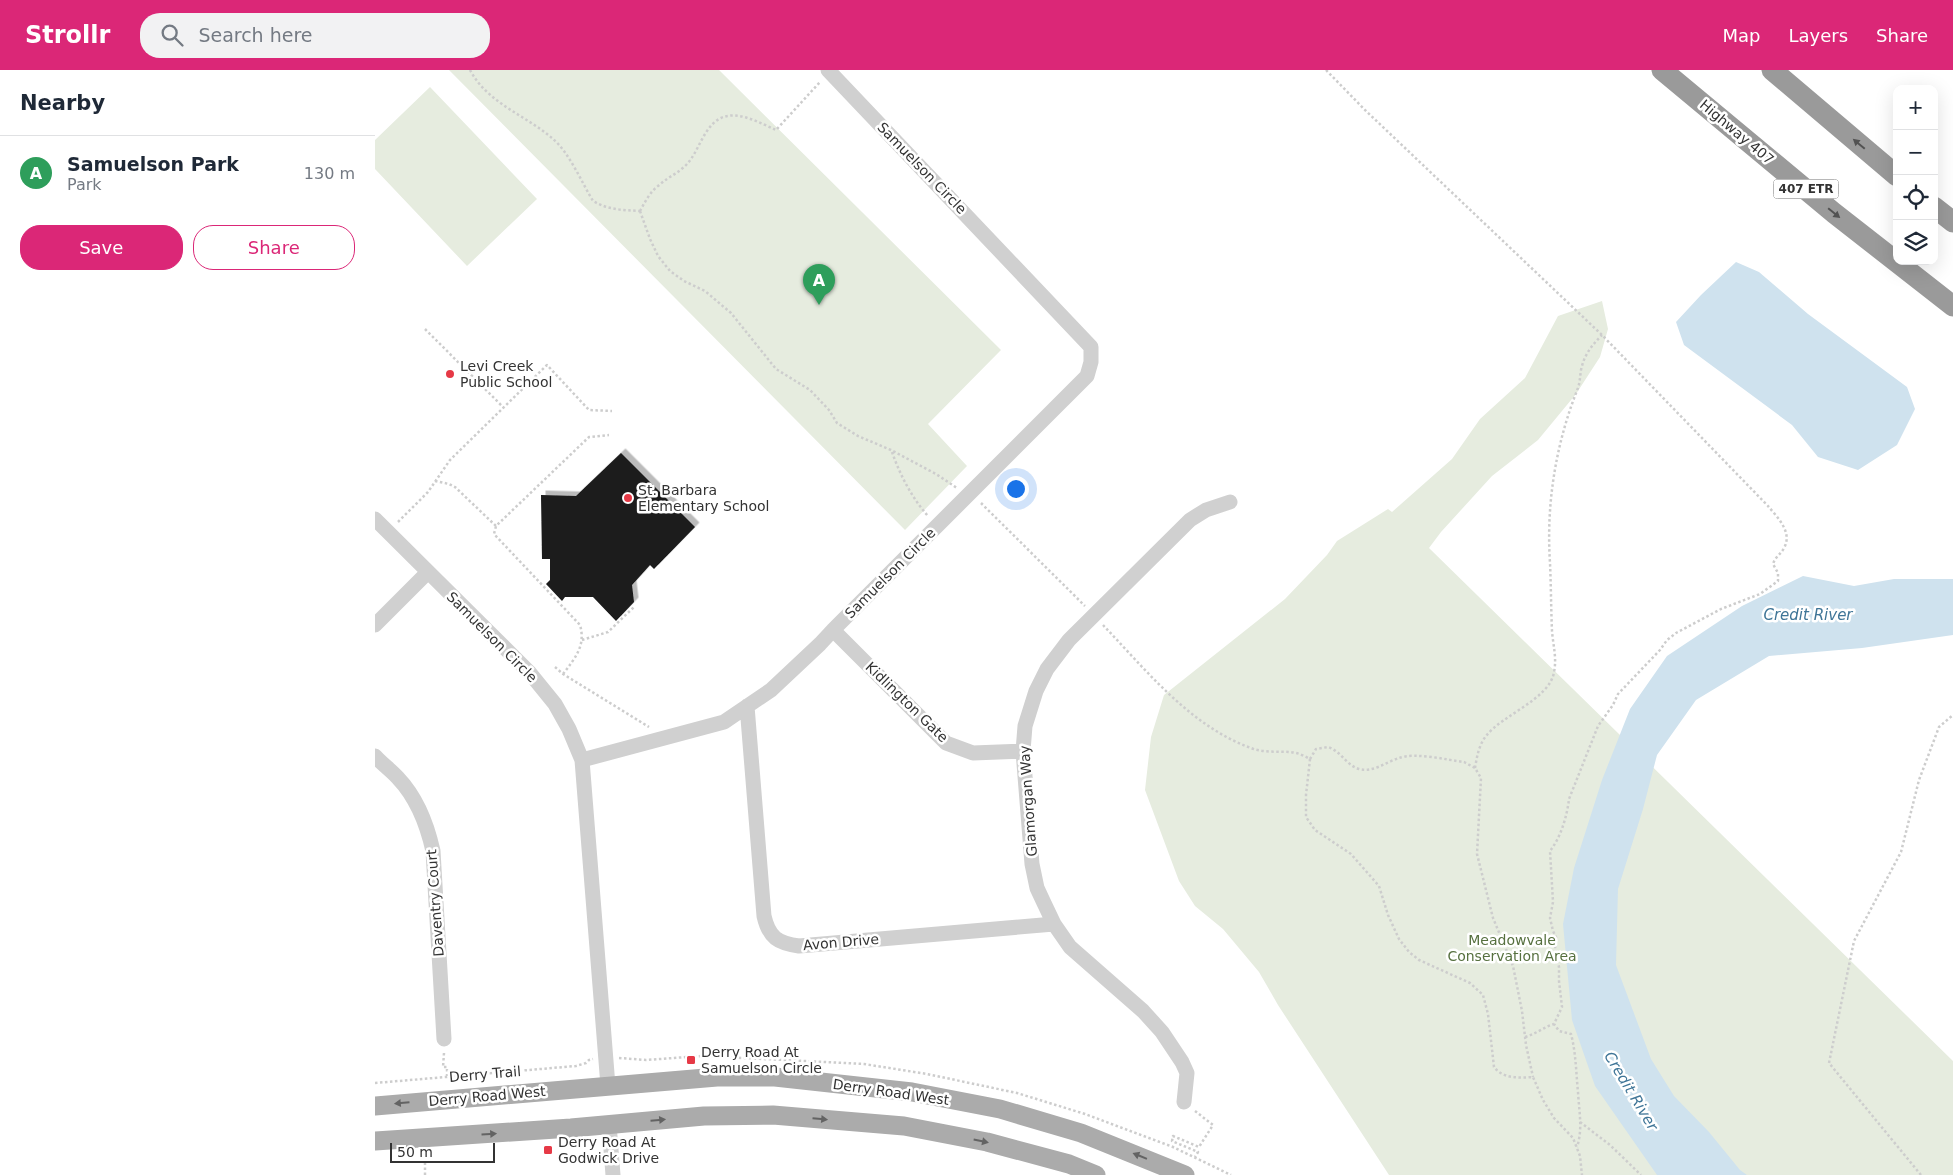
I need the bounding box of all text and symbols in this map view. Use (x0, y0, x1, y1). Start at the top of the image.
search box (140, 13, 490, 58)
text: Strollr (25, 21, 110, 49)
icon: search (158, 21, 186, 49)
text: Search here (198, 24, 313, 46)
text: Map (1722, 25, 1760, 46)
text: Layers (1788, 25, 1848, 46)
text: Share (1876, 25, 1928, 46)
map controls (1893, 85, 1938, 265)
button: + (1893, 85, 1938, 130)
text: Nearby (20, 91, 105, 115)
street label: Highway 407 (1697, 96, 1777, 168)
street label: Samuelson Circle (874, 119, 970, 217)
button: − (1893, 130, 1938, 175)
one-way arrow (1854, 138, 1866, 150)
text: Samuelson Park (67, 153, 239, 175)
text: A (30, 164, 42, 183)
text: 130 m (304, 164, 355, 183)
text: Park (67, 175, 102, 194)
button: locate (1893, 175, 1938, 220)
road number: 407 ETR (1773, 180, 1839, 198)
one-way arrow (1827, 207, 1840, 218)
button: layers (1893, 220, 1938, 265)
button: Save (20, 225, 183, 270)
button: Share (193, 225, 355, 270)
pin: A (803, 264, 835, 305)
place label: Levi Creek Public School (460, 358, 552, 390)
marker: Levi Creek Public School (444, 368, 456, 380)
your location (1003, 476, 1029, 502)
place label: St. Barbara Elementary School (638, 482, 770, 514)
marker: St. Barbara Elementary School (622, 492, 634, 504)
street label: Samuelson Circle (842, 525, 938, 621)
street label: Samuelson Circle (444, 589, 540, 685)
water label: Credit River (1763, 606, 1853, 624)
street label: Kidlington Gate (862, 659, 952, 745)
street label: Glamorgan Way (1016, 745, 1040, 857)
street label: Daventry Court (423, 848, 447, 957)
street label: Avon Drive (802, 931, 880, 953)
park label: Meadowvale Conservation Area (1447, 932, 1577, 964)
place label: Derry Road At Samuelson Circle (701, 1044, 822, 1076)
water label: Credit River (1600, 1048, 1662, 1135)
marker: Derry Road At Samuelson Circle (685, 1054, 697, 1066)
street label: Derry Trail (448, 1063, 522, 1085)
street label: Derry Road West (832, 1076, 951, 1108)
street label: Derry Road West (428, 1083, 547, 1109)
one-way arrow (394, 1100, 410, 1108)
one-way arrow (812, 1115, 828, 1123)
one-way arrow (650, 1116, 666, 1124)
one-way arrow (481, 1129, 497, 1137)
place label: Derry Road At Godwick Drive (558, 1134, 659, 1166)
one-way arrow (973, 1137, 988, 1145)
scale bar (390, 1140, 495, 1163)
text: 50 m (397, 1144, 433, 1160)
marker: Derry Road At Godwick Drive (542, 1144, 554, 1156)
one-way arrow (1133, 1152, 1147, 1160)

